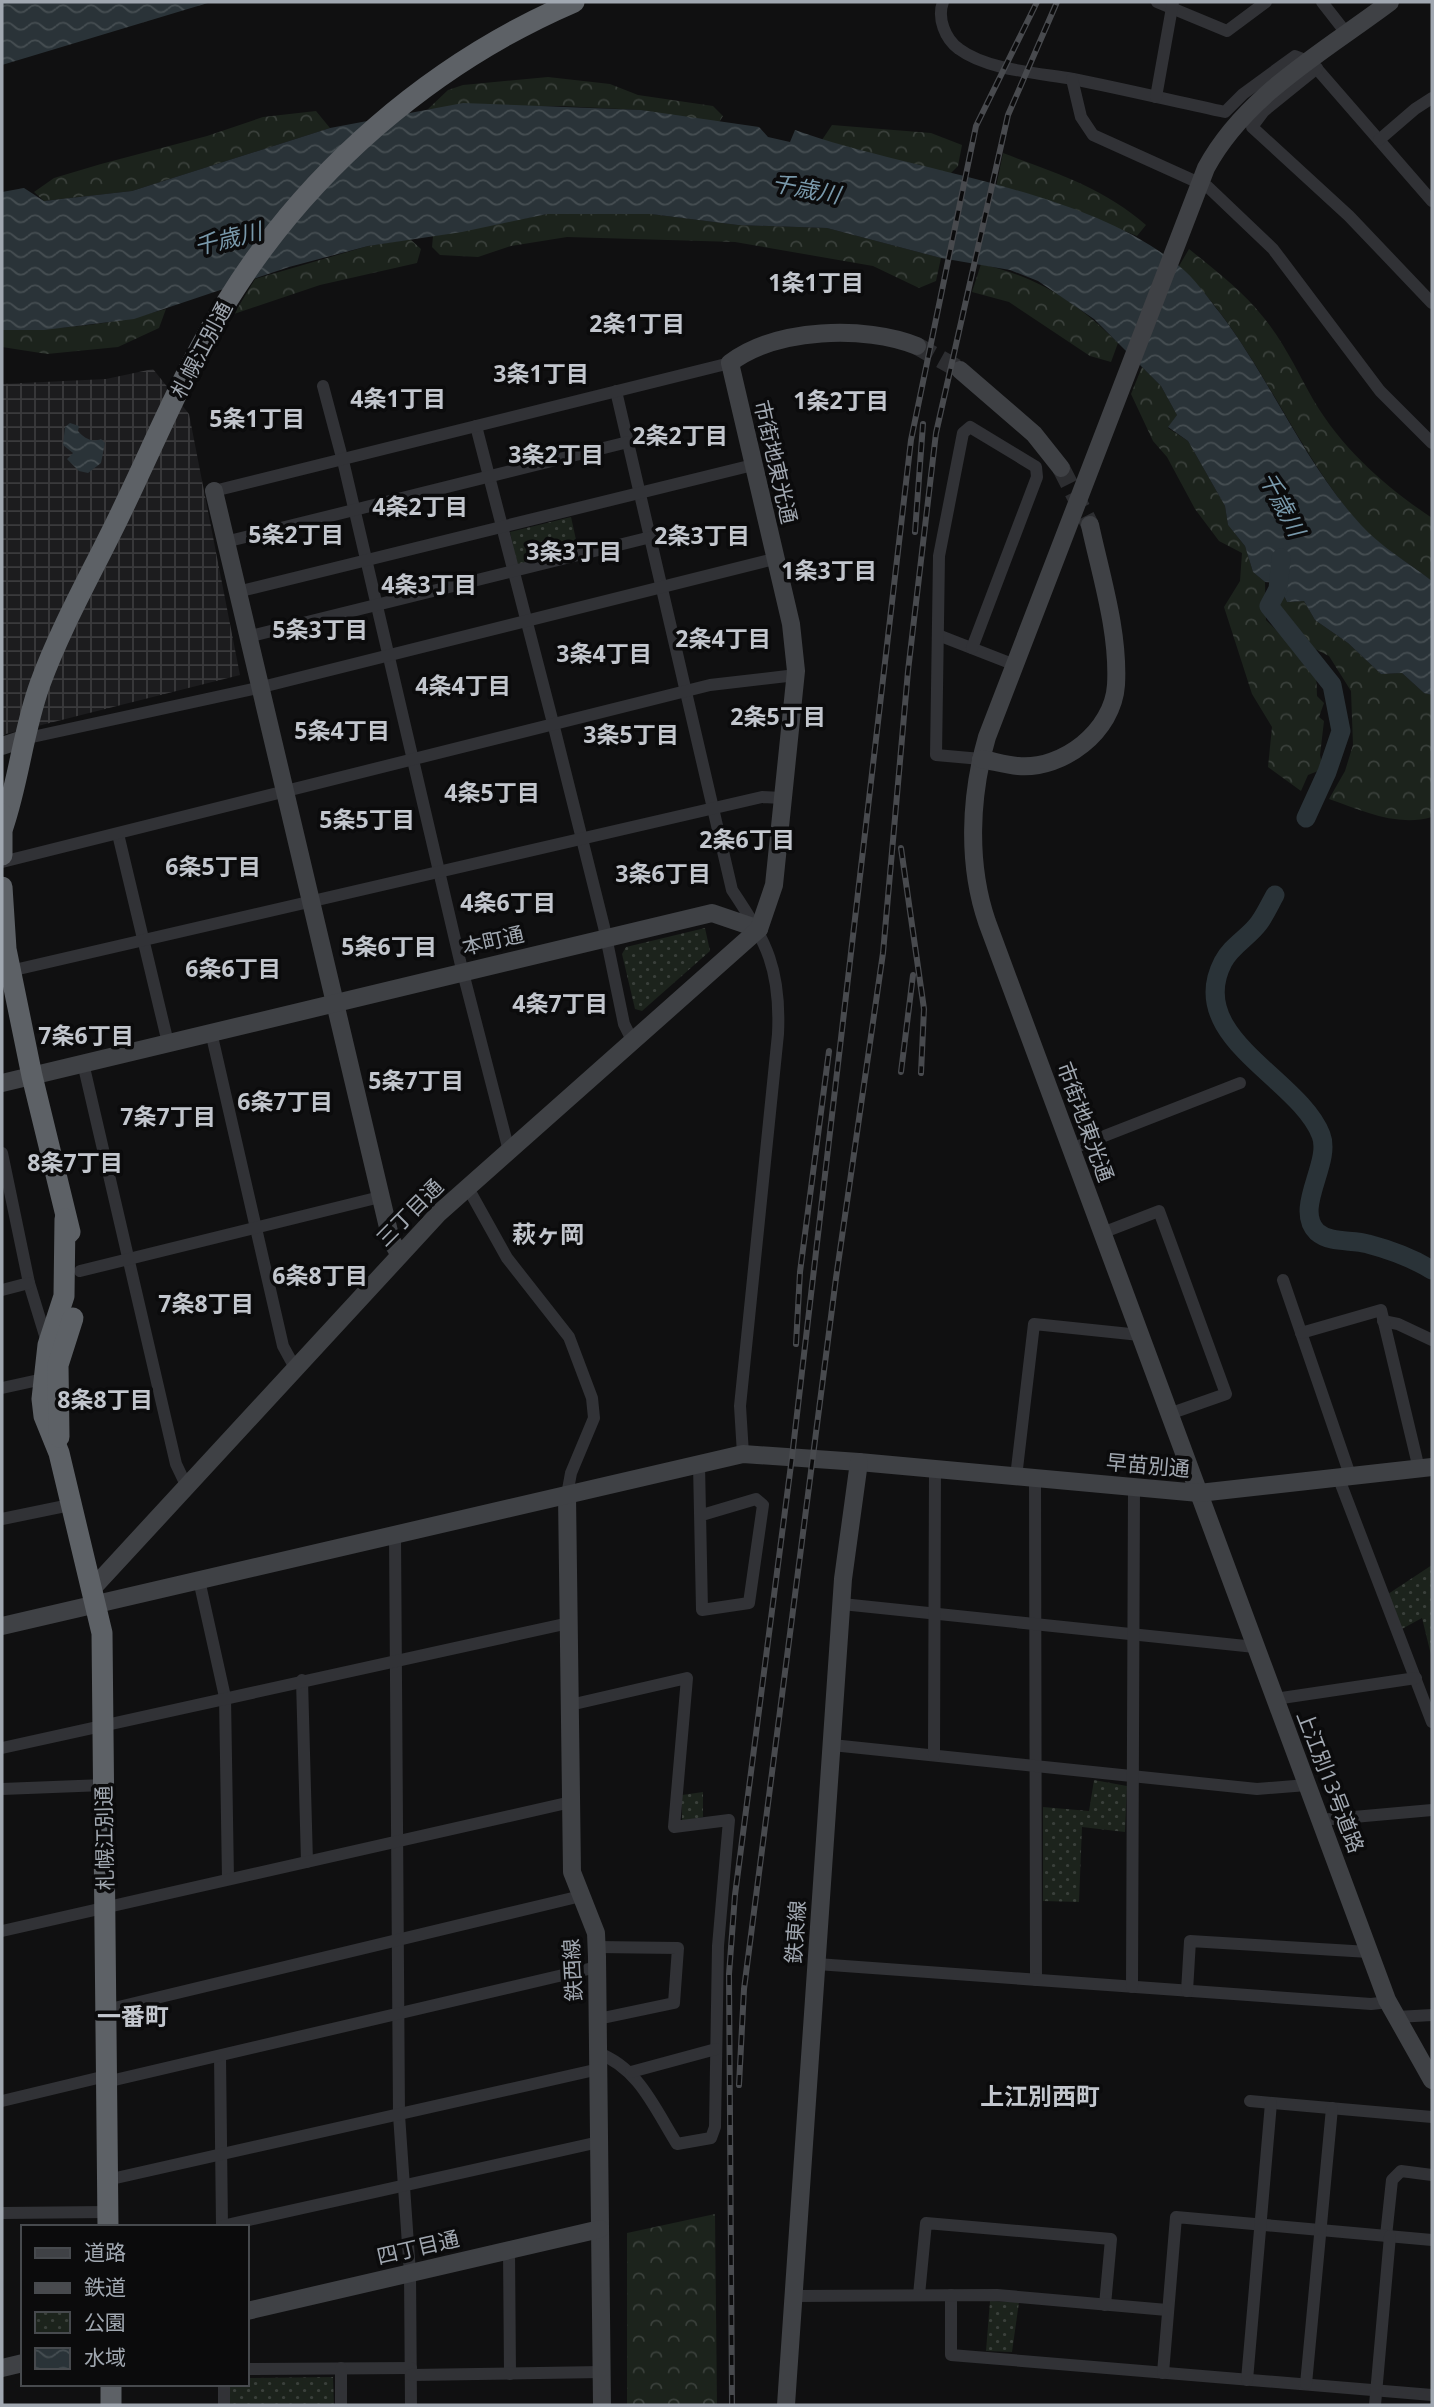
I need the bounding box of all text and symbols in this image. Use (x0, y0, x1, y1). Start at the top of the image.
water label: 千歳川 (769, 166, 846, 211)
water label: 千歳川 (190, 213, 268, 262)
district label: 1条1丁目 (768, 266, 864, 298)
street label: 札幌江別通 (164, 297, 238, 402)
district label: 2条1丁目 (589, 307, 685, 339)
district label: 3条1丁目 (493, 357, 589, 389)
district label: 4条1丁目 (350, 382, 446, 414)
district label: 1条2丁目 (793, 384, 889, 416)
street label: 市街地東光通 (748, 397, 804, 526)
district label: 5条1丁目 (209, 402, 305, 434)
district label: 2条2丁目 (632, 419, 728, 451)
district label: 3条2丁目 (508, 438, 604, 470)
water label: 千歳川 (1253, 466, 1315, 544)
district label: 4条2丁目 (372, 490, 468, 522)
district label: 5条2丁目 (248, 518, 344, 550)
district label: 2条3丁目 (654, 519, 750, 551)
district label: 3条3丁目 (526, 535, 622, 567)
district label: 1条3丁目 (781, 554, 877, 586)
district label: 4条3丁目 (381, 568, 477, 600)
district label: 5条3丁目 (272, 613, 368, 645)
district label: 2条4丁目 (675, 622, 771, 654)
district label: 3条4丁目 (556, 637, 652, 669)
district label: 4条4丁目 (415, 669, 511, 701)
district label: 2条5丁目 (730, 700, 826, 732)
district label: 5条4丁目 (294, 714, 390, 746)
district label: 3条5丁目 (583, 718, 679, 750)
district label: 4条5丁目 (444, 776, 540, 808)
district label: 5条5丁目 (319, 803, 415, 835)
district label: 2条6丁目 (699, 823, 795, 855)
district label: 6条5丁目 (165, 850, 261, 882)
district label: 3条6丁目 (615, 857, 711, 889)
district label: 4条6丁目 (460, 886, 556, 918)
street label: 本町通 (459, 919, 527, 961)
district label: 5条6丁目 (341, 930, 437, 962)
district label: 6条6丁目 (185, 952, 281, 984)
district label: 4条7丁目 (512, 987, 608, 1019)
district label: 7条6丁目 (38, 1019, 134, 1051)
street label: 市街地東光通 (1051, 1058, 1121, 1186)
district label: 5条7丁目 (368, 1064, 464, 1096)
district label: 6条7丁目 (237, 1085, 333, 1117)
district label: 7条7丁目 (120, 1100, 216, 1132)
district label: 8条7丁目 (27, 1146, 123, 1178)
street label: 三丁目通 (370, 1173, 449, 1252)
district label: 萩ヶ岡 (512, 1217, 584, 1250)
district label: 6条8丁目 (272, 1259, 368, 1291)
district label: 7条8丁目 (158, 1287, 254, 1319)
district label: 8条8丁目 (57, 1383, 153, 1415)
street label: 早苗別通 (1105, 1447, 1191, 1483)
street label: 上江別13号道路 (1291, 1707, 1371, 1857)
street label: 札幌江別通 (89, 1785, 119, 1891)
street label: 鉄東線 (779, 1900, 811, 1964)
street label: 鉄西線 (556, 1938, 588, 2002)
district label: 一番町 (97, 1999, 169, 2032)
district label: 上江別西町 (980, 2079, 1100, 2112)
street label: 四丁目通 (374, 2224, 462, 2270)
legend (21, 2225, 248, 2386)
text: 道路 (84, 2238, 126, 2266)
text: 鉄道 (84, 2273, 126, 2301)
text: 公園 (84, 2308, 126, 2336)
text: 水域 (84, 2343, 126, 2371)

